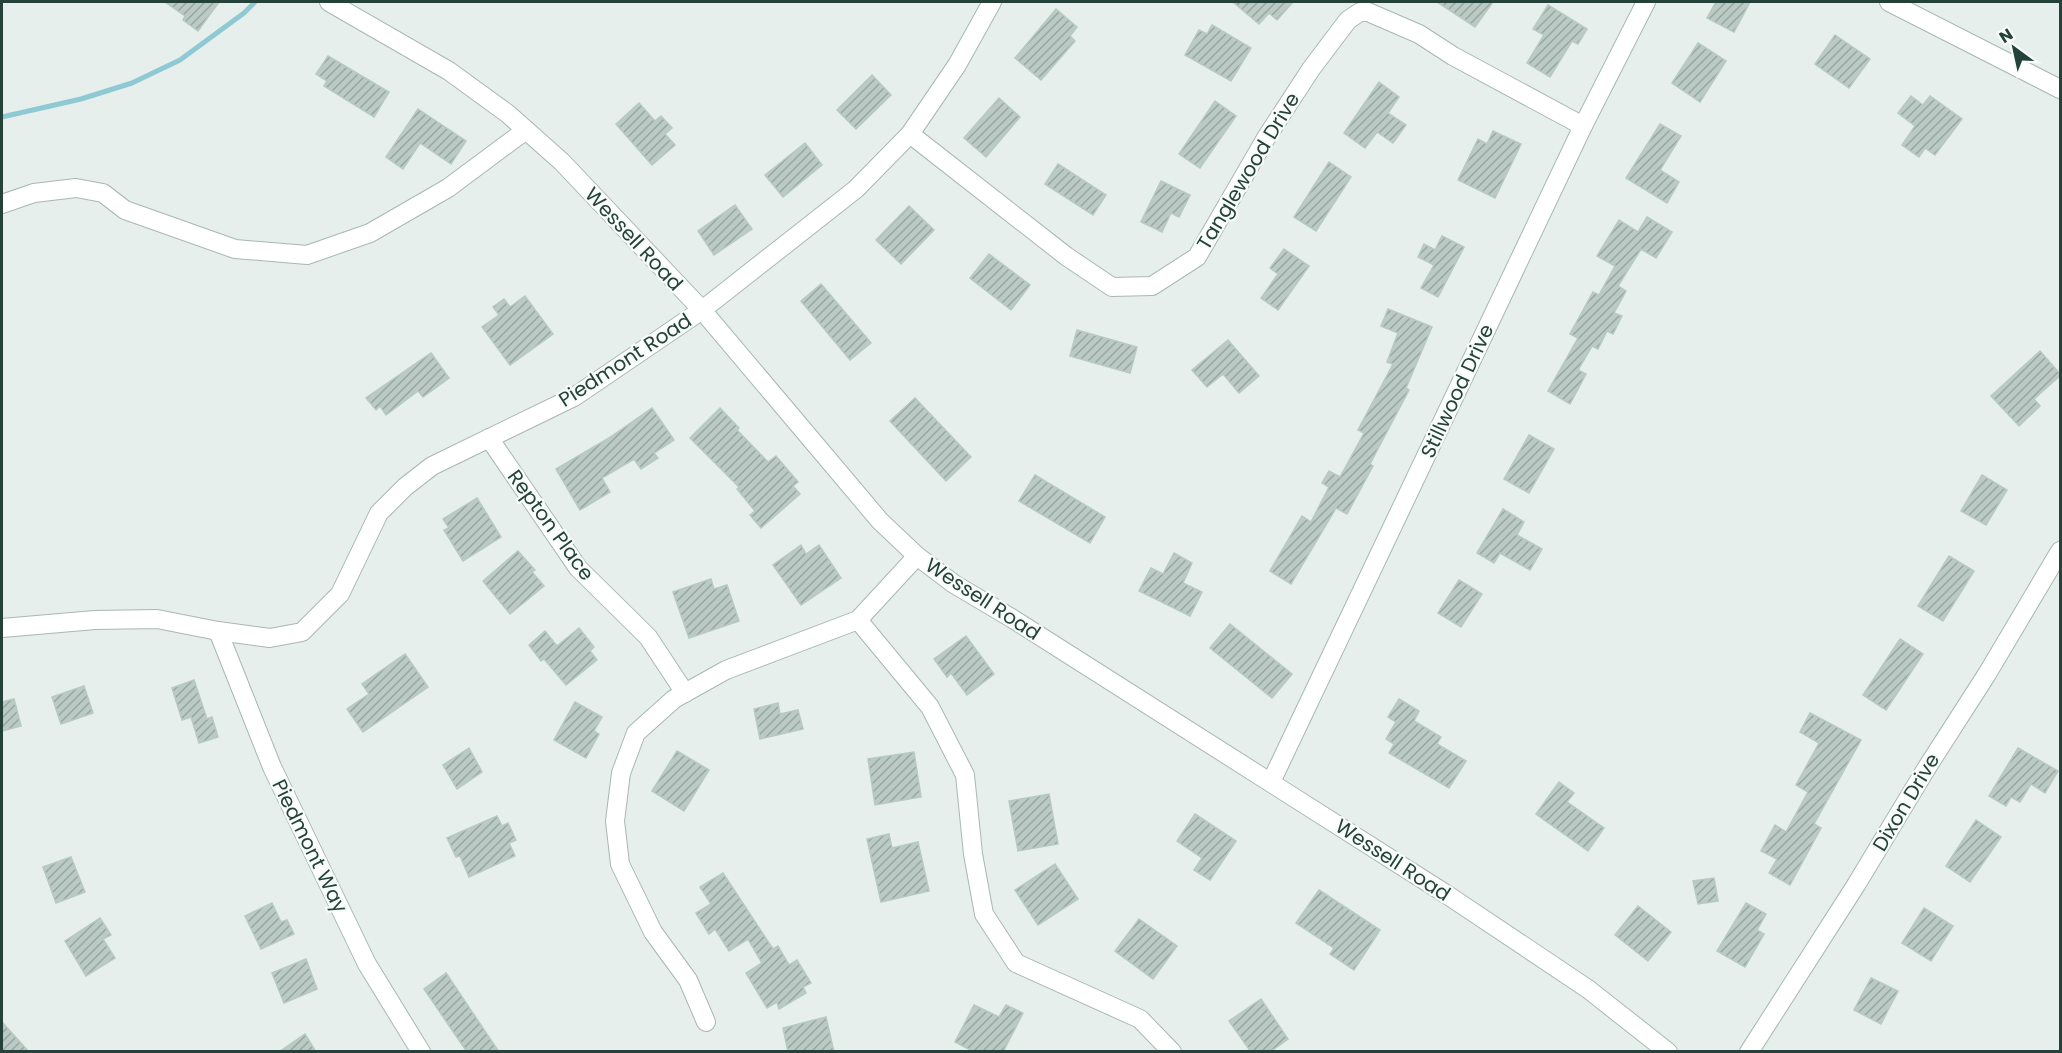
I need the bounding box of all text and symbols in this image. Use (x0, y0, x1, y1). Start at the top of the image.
north arrow (1984, 18, 2044, 78)
text: N (1995, 23, 2017, 49)
street label: Tanglewood Drive (1190, 87, 1306, 255)
street label: Wessell Road (579, 181, 689, 297)
street label: Piedmont Road (553, 307, 697, 413)
street label: Stillwood Drive (1414, 319, 1500, 463)
street label: Repton Place (501, 464, 601, 586)
street label: Wessell Road (920, 551, 1046, 647)
street label: Dixon Drive (1866, 748, 1946, 856)
street label: Piedmont Way (266, 774, 354, 918)
street label: Wessell Road (1330, 812, 1456, 908)

